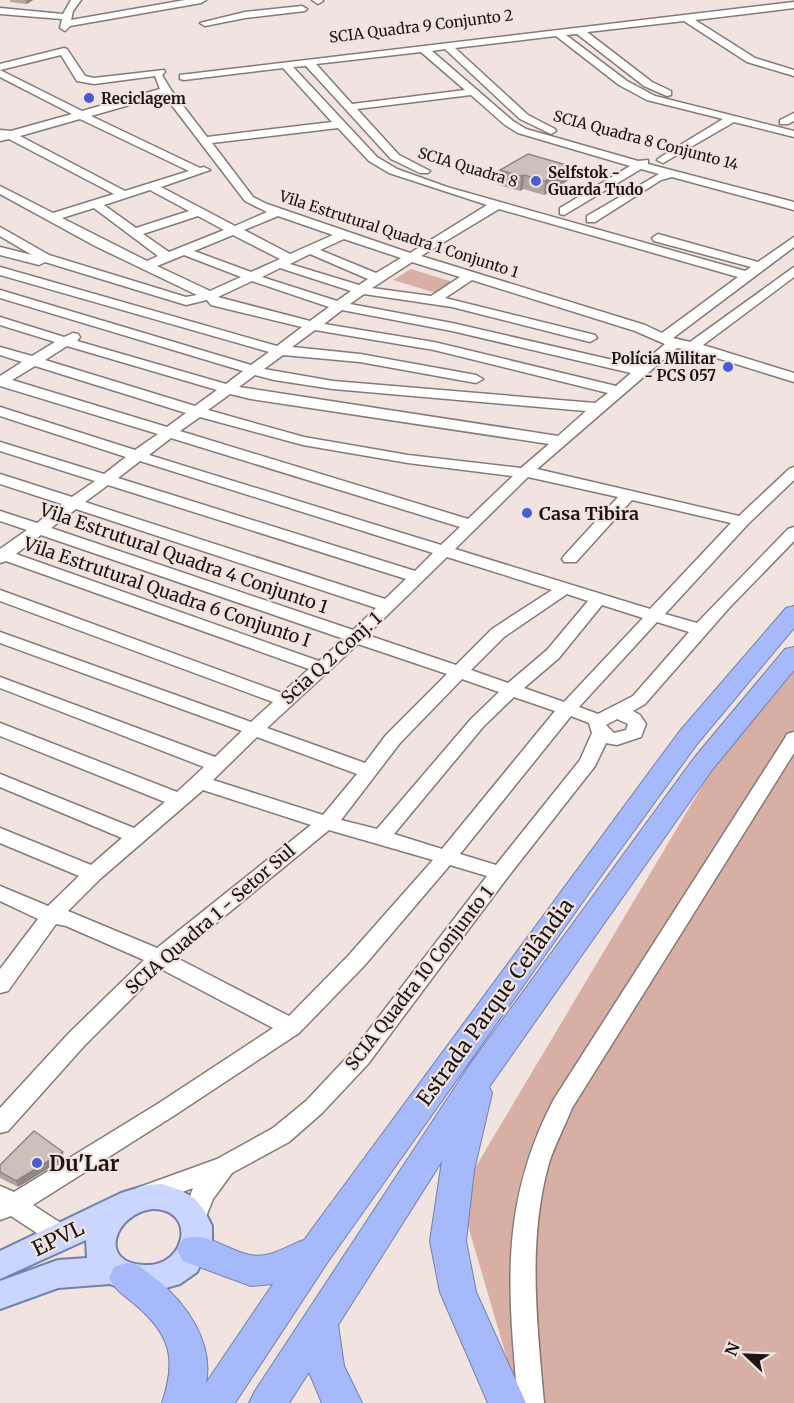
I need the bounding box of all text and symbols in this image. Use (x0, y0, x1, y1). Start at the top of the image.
street label: SCIA Quadra 9 Conjunto 2 (328, 5, 514, 47)
place label: Reciclagem (101, 89, 186, 108)
marker: Reciclagem (82, 91, 96, 105)
street label: SCIA Quadra 8 Conjunto 14 (551, 106, 741, 174)
street label: SCIA Quadra 8 (416, 143, 520, 191)
place label: Selfstok - Guarda Tudo (548, 163, 643, 199)
marker: Selfstok - Guarda Tudo (529, 174, 543, 188)
street label: Vila Estrutural Quadra 1 Conjunto 1 (276, 186, 521, 282)
place label: Polícia Militar - PCS 057 (611, 349, 716, 385)
marker: Polícia Militar - PCS 057 (721, 360, 735, 374)
street label: Vila Estrutural Quadra 4 Conjunto 1 (36, 497, 331, 618)
place label: Casa Tibira (539, 502, 639, 525)
marker: Casa Tibira (520, 506, 534, 520)
street label: Vila Estrutural Quadra 6 Conjunto I (20, 532, 313, 652)
street label: Scia Q 2 Conj. 1 (276, 607, 386, 709)
street label: SCIA Quadra 1 - Setor Sul (120, 839, 300, 999)
street label: SCIA Quadra 10 Conjunto 1 (340, 881, 498, 1075)
street label: Estrada Parque Ceilândia (411, 893, 579, 1111)
place label: Du'Lar (49, 1150, 120, 1177)
marker: Du'Lar (30, 1156, 44, 1170)
street label: EPVL (28, 1214, 88, 1262)
north arrow (716, 1325, 776, 1385)
text: N (721, 1339, 744, 1359)

